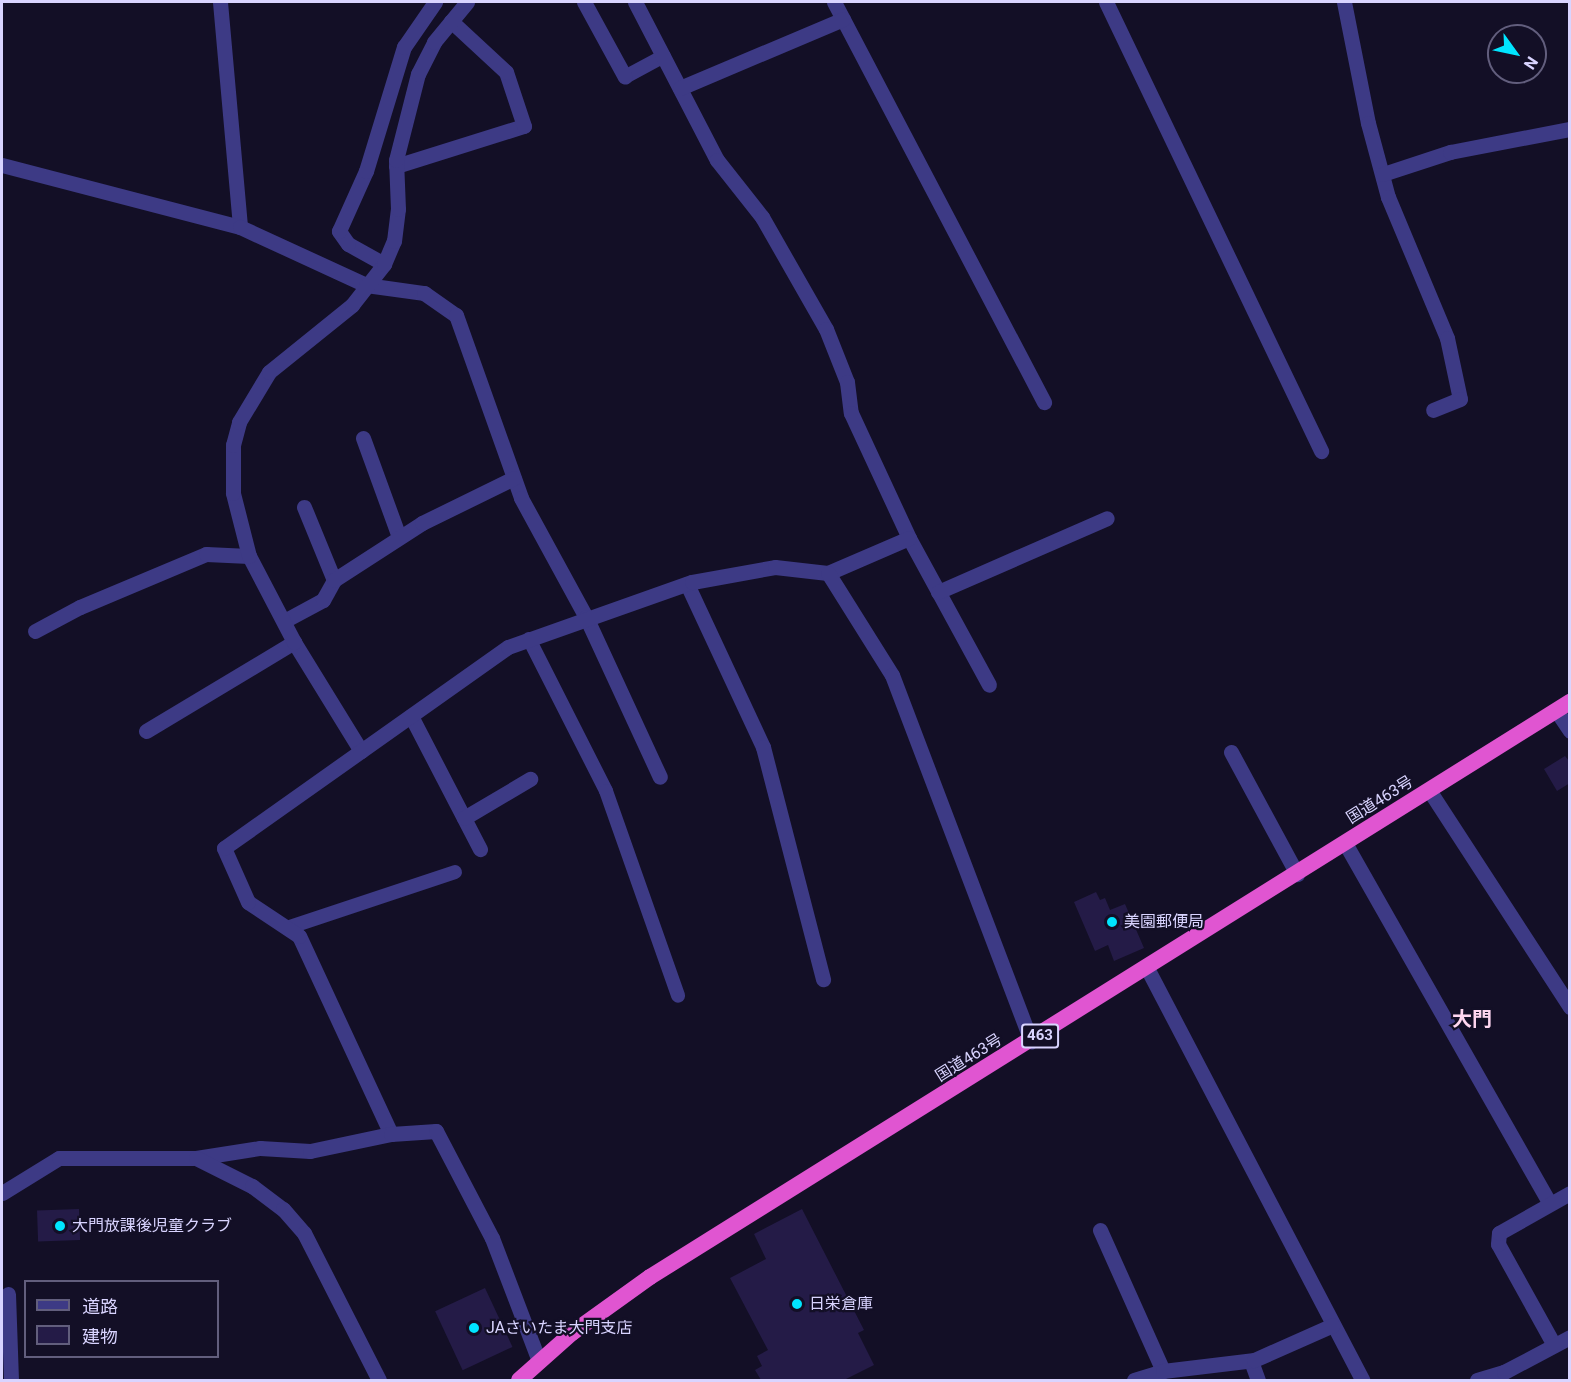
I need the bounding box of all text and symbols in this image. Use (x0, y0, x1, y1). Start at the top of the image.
north arrow (1487, 24, 1547, 84)
text: N (1520, 53, 1542, 73)
street label: 国道463号 (1343, 772, 1417, 828)
place label: 美園郵便局 (1124, 912, 1204, 932)
marker: 美園郵便局 (1105, 915, 1119, 929)
district label: 大門 (1452, 1007, 1492, 1031)
road number: 463 (1020, 1024, 1060, 1048)
street label: 国道463号 (932, 1030, 1006, 1086)
place label: 大門放課後児童クラブ (72, 1216, 232, 1236)
marker: 大門放課後児童クラブ (53, 1219, 67, 1233)
legend (24, 1280, 219, 1358)
place label: 日栄倉庫 (809, 1294, 873, 1314)
text: 道路 (82, 1296, 118, 1317)
marker: 日栄倉庫 (790, 1297, 804, 1311)
place label: JAさいたま大門支店 (486, 1318, 633, 1338)
marker: JAさいたま大門支店 (467, 1321, 481, 1335)
text: 建物 (82, 1326, 118, 1347)

